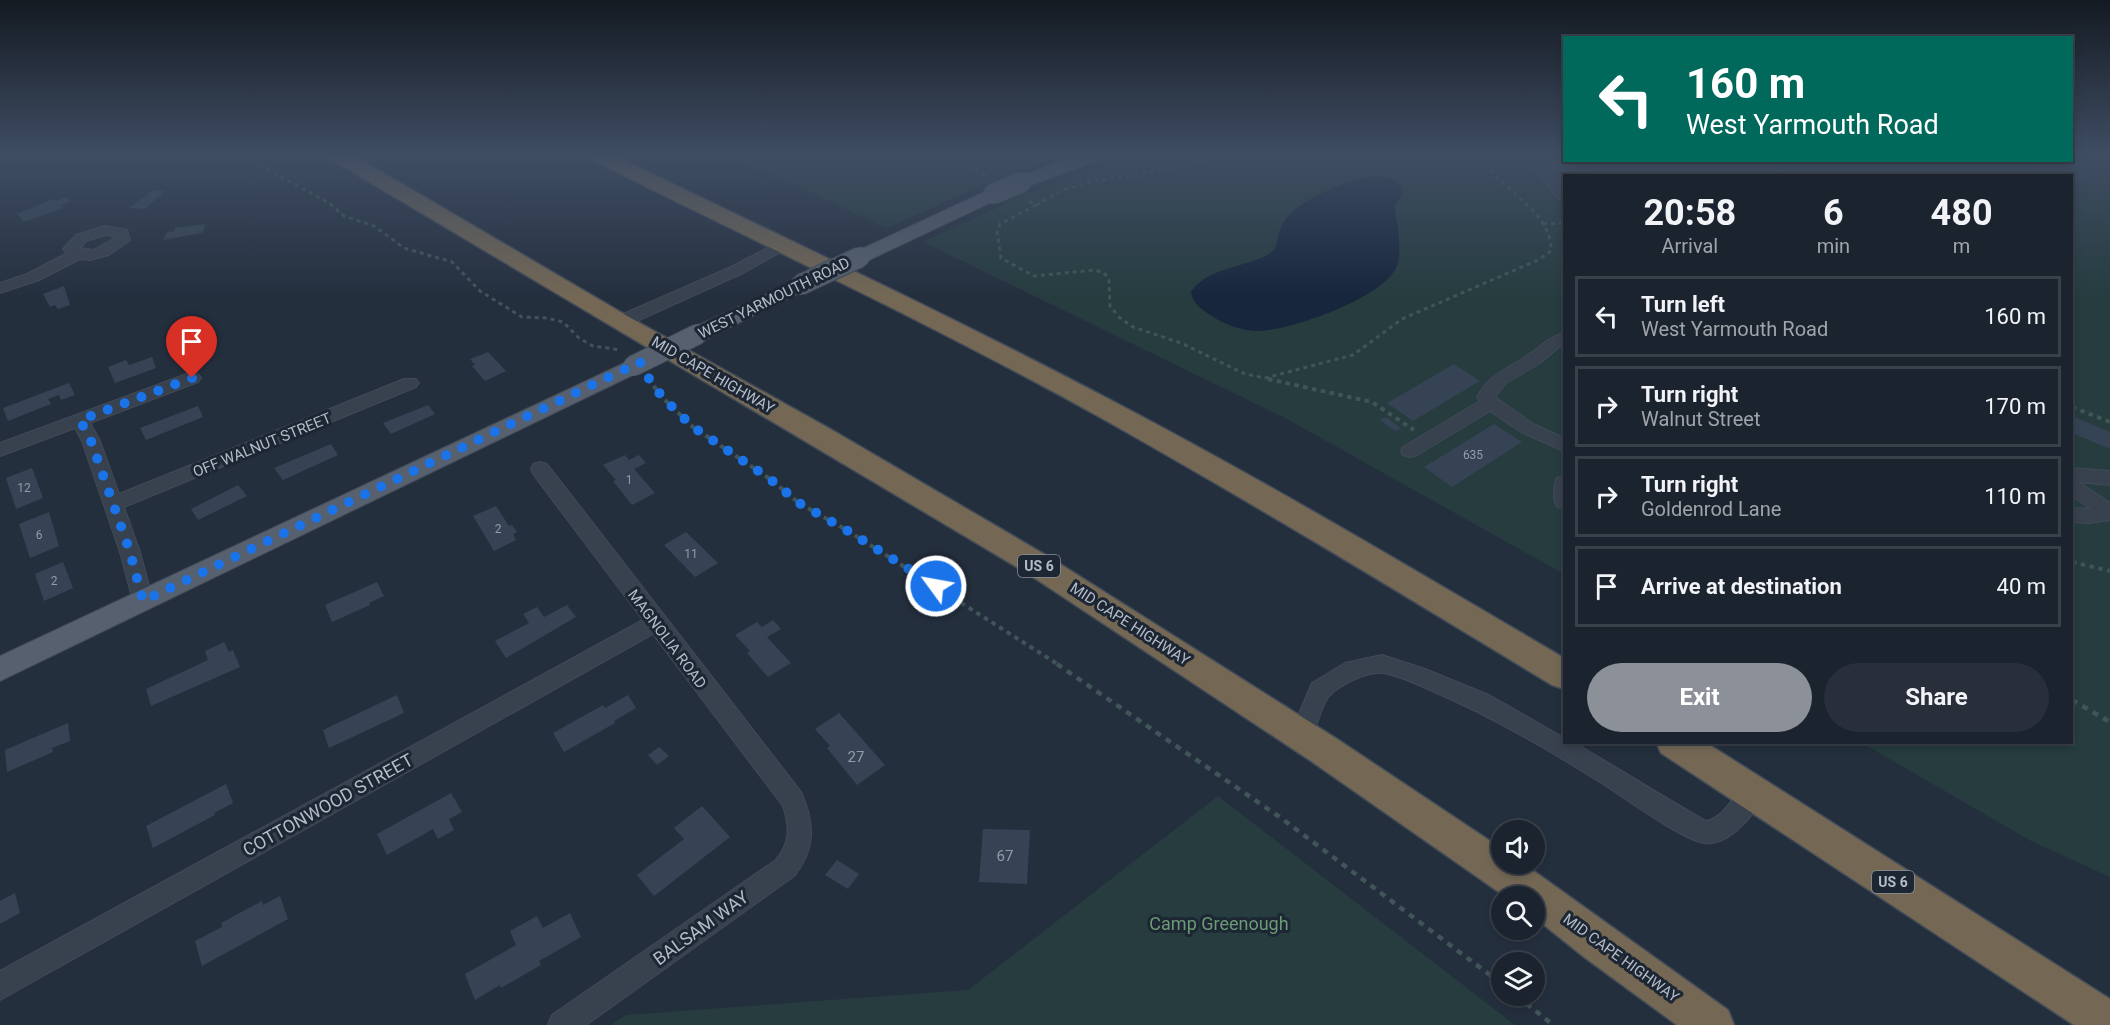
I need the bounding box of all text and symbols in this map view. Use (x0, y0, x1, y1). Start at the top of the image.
text: 160 m (1686, 59, 1805, 108)
icon: left (1587, 60, 1665, 138)
text: West Yarmouth Road (1686, 109, 1939, 141)
text: 20:58 (1643, 192, 1736, 234)
text: 6 (1823, 192, 1844, 234)
text: 480 (1931, 192, 1993, 234)
text: Arrival (1661, 234, 1718, 258)
text: min (1817, 234, 1850, 258)
text: m (1953, 234, 1970, 258)
street label: WEST YARMOUTH ROAD (695, 254, 853, 342)
text: Turn left (1641, 292, 1725, 317)
icon: left (1590, 300, 1623, 333)
text: 160 m (1984, 304, 2046, 329)
pin (166, 316, 217, 378)
text: West Yarmouth Road (1641, 317, 1828, 341)
icon: arrive (175, 325, 208, 358)
street label: MID CAPE HIGHWAY (648, 333, 778, 417)
text: Turn right (1641, 382, 1738, 407)
icon: right (1590, 390, 1623, 423)
text: 170 m (1984, 394, 2046, 419)
text: Walnut Street (1641, 407, 1761, 431)
street label: OFF WALNUT STREET (190, 409, 334, 481)
house number: 635 (1463, 448, 1483, 462)
text: Turn right (1641, 472, 1738, 497)
house number: 1 (626, 473, 632, 487)
icon: right (1590, 480, 1623, 513)
house number: 12 (17, 481, 31, 495)
text: 110 m (1984, 484, 2046, 509)
text: Goldenrod Lane (1641, 497, 1781, 521)
house number: 2 (495, 522, 502, 536)
house number: 6 (36, 528, 43, 542)
house number: 11 (684, 547, 698, 561)
position arrow (904, 554, 968, 618)
road number: US 6 (1018, 555, 1060, 577)
icon: arrive (1590, 570, 1623, 603)
house number: 2 (51, 574, 58, 588)
text: Arrive at destination (1641, 574, 1842, 599)
text: 40 m (1997, 574, 2046, 599)
street label: MID CAPE HIGHWAY (1067, 579, 1193, 669)
street label: MAGNOLIA ROAD (624, 586, 710, 692)
button: Exit (1587, 663, 1812, 732)
button: Share (1824, 663, 2049, 732)
house number: 27 (848, 748, 864, 766)
street label: COTTONWOOD STREET (239, 749, 417, 860)
map controls (1491, 820, 1545, 1006)
button: sound (1491, 820, 1545, 874)
house number: 67 (997, 847, 1013, 865)
road number: US 6 (1872, 871, 1914, 893)
street label: BALSAM WAY (649, 886, 753, 969)
button: search (1491, 886, 1545, 940)
street label: MID CAPE HIGHWAY (1560, 910, 1682, 1006)
park label: Camp Greenough (1149, 913, 1289, 934)
button: layers (1491, 952, 1545, 1006)

